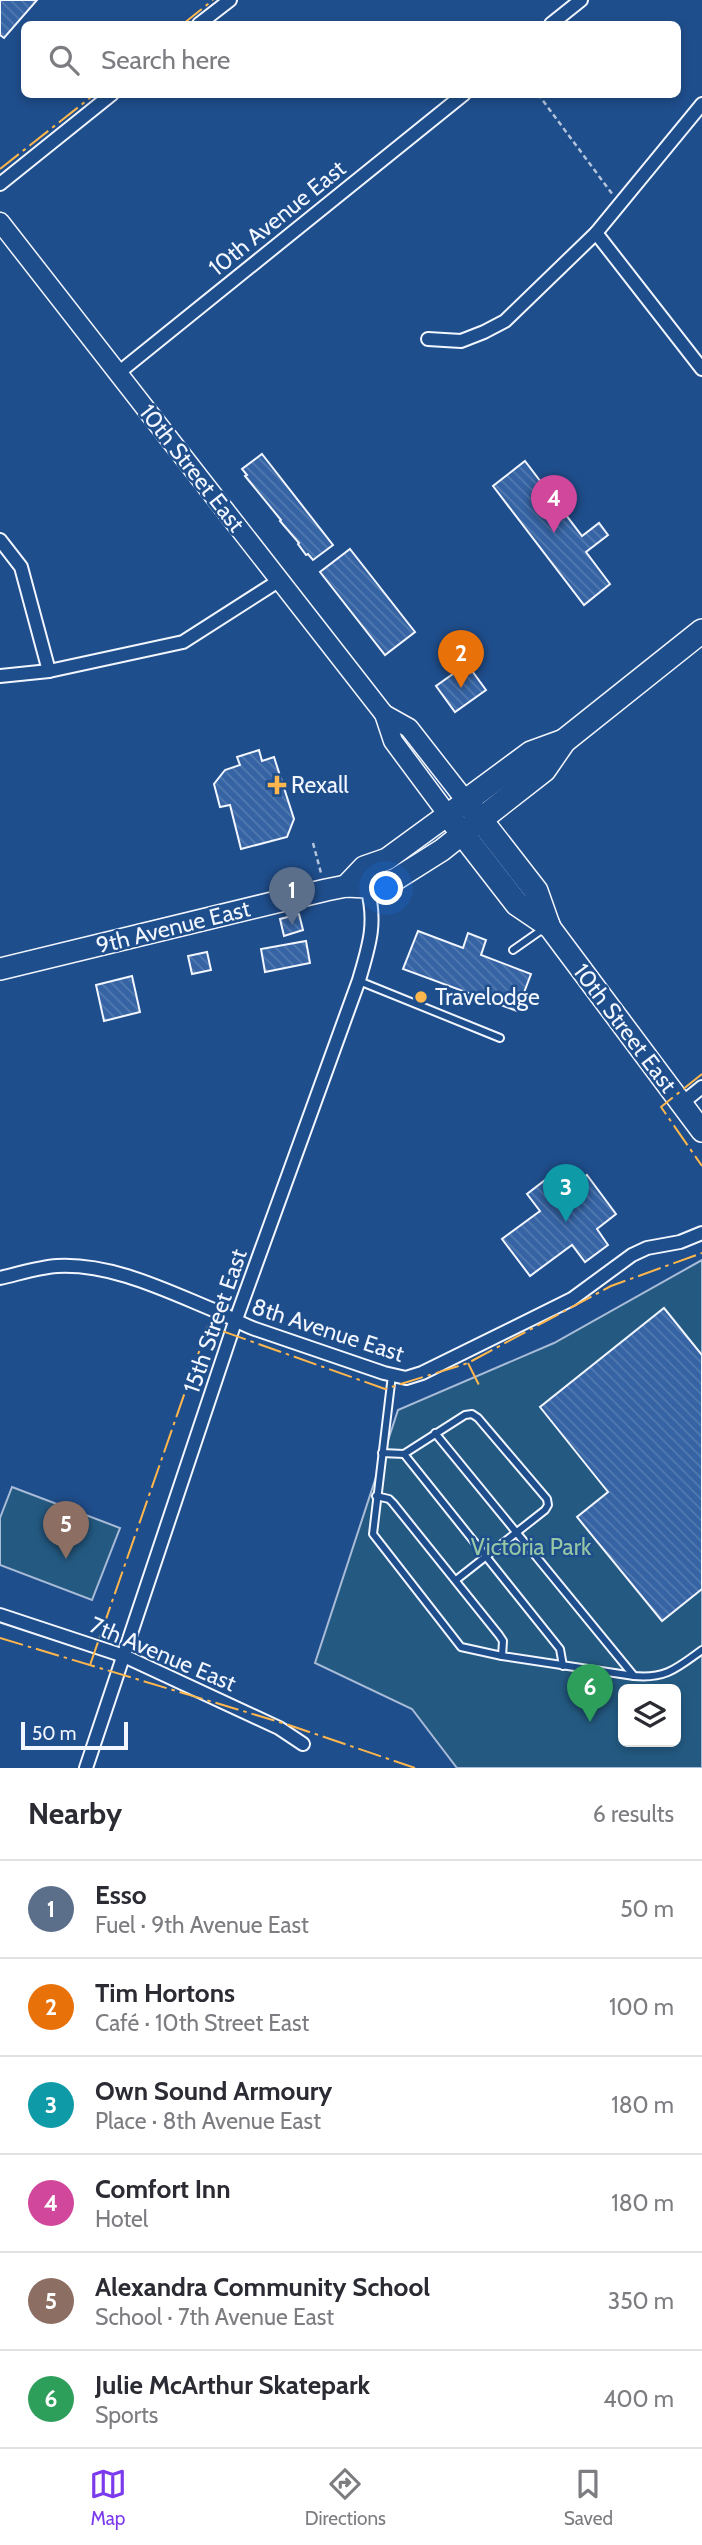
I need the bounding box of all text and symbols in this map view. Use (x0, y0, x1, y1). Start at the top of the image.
search box (21, 21, 681, 98)
icon: search (45, 41, 83, 79)
text: Search here (101, 44, 230, 76)
street label: 10th Avenue East (203, 154, 351, 282)
street label: 10th Street East (133, 399, 251, 538)
pin: 4 (531, 475, 577, 533)
pin: 2 (438, 630, 484, 688)
place label: Rexall (291, 771, 349, 799)
marker: Rexall (269, 777, 285, 793)
pin: 1 (269, 867, 315, 925)
your location (369, 871, 403, 905)
street label: 9th Avenue East (93, 894, 253, 960)
street label: 10th Street East (567, 958, 683, 1098)
place label: Travelodge (435, 983, 540, 1011)
marker: Travelodge (413, 989, 429, 1005)
pin: 3 (543, 1164, 589, 1222)
street label: 15th Street East (177, 1245, 253, 1397)
street label: 8th Avenue East (248, 1292, 408, 1368)
pin: 5 (43, 1501, 89, 1559)
park label: Victoria Park (471, 1533, 592, 1561)
street label: 7th Avenue East (86, 1611, 241, 1697)
pin: 6 (567, 1664, 613, 1722)
map controls (618, 1684, 681, 1747)
button: layers (618, 1684, 681, 1747)
scale bar (21, 1719, 128, 1751)
text: 50 m (32, 1722, 76, 1745)
text: Nearby (28, 1795, 122, 1832)
text: 6 results (593, 1800, 674, 1828)
text: Esso (95, 1879, 147, 1911)
text: 1 (47, 1895, 55, 1923)
text: 50 m (620, 1895, 674, 1923)
text: Fuel · 9th Avenue East (95, 1911, 309, 1939)
text: Tim Hortons (95, 1977, 235, 2009)
text: 2 (45, 1993, 57, 2021)
text: 100 m (609, 1993, 674, 2021)
text: Café · 10th Street East (95, 2009, 309, 2037)
text: Own Sound Armoury (95, 2075, 332, 2107)
text: 3 (45, 2091, 57, 2119)
text: 180 m (611, 2091, 674, 2119)
text: Place · 8th Avenue East (95, 2107, 321, 2135)
text: Comfort Inn (95, 2173, 231, 2205)
text: 4 (44, 2189, 58, 2217)
text: 180 m (611, 2189, 674, 2217)
text: Hotel (95, 2205, 148, 2233)
text: Alexandra Community School (95, 2271, 430, 2303)
text: 5 (45, 2287, 57, 2315)
text: 350 m (608, 2287, 674, 2315)
text: School · 7th Avenue East (95, 2303, 334, 2331)
text: Julie McArthur Skatepark (95, 2369, 370, 2401)
text: 6 (45, 2385, 57, 2413)
text: 400 m (603, 2385, 674, 2413)
text: Sports (95, 2401, 158, 2429)
tab: Map (89, 2465, 127, 2530)
tab: Directions (305, 2465, 386, 2530)
tab: Saved (564, 2465, 613, 2530)

